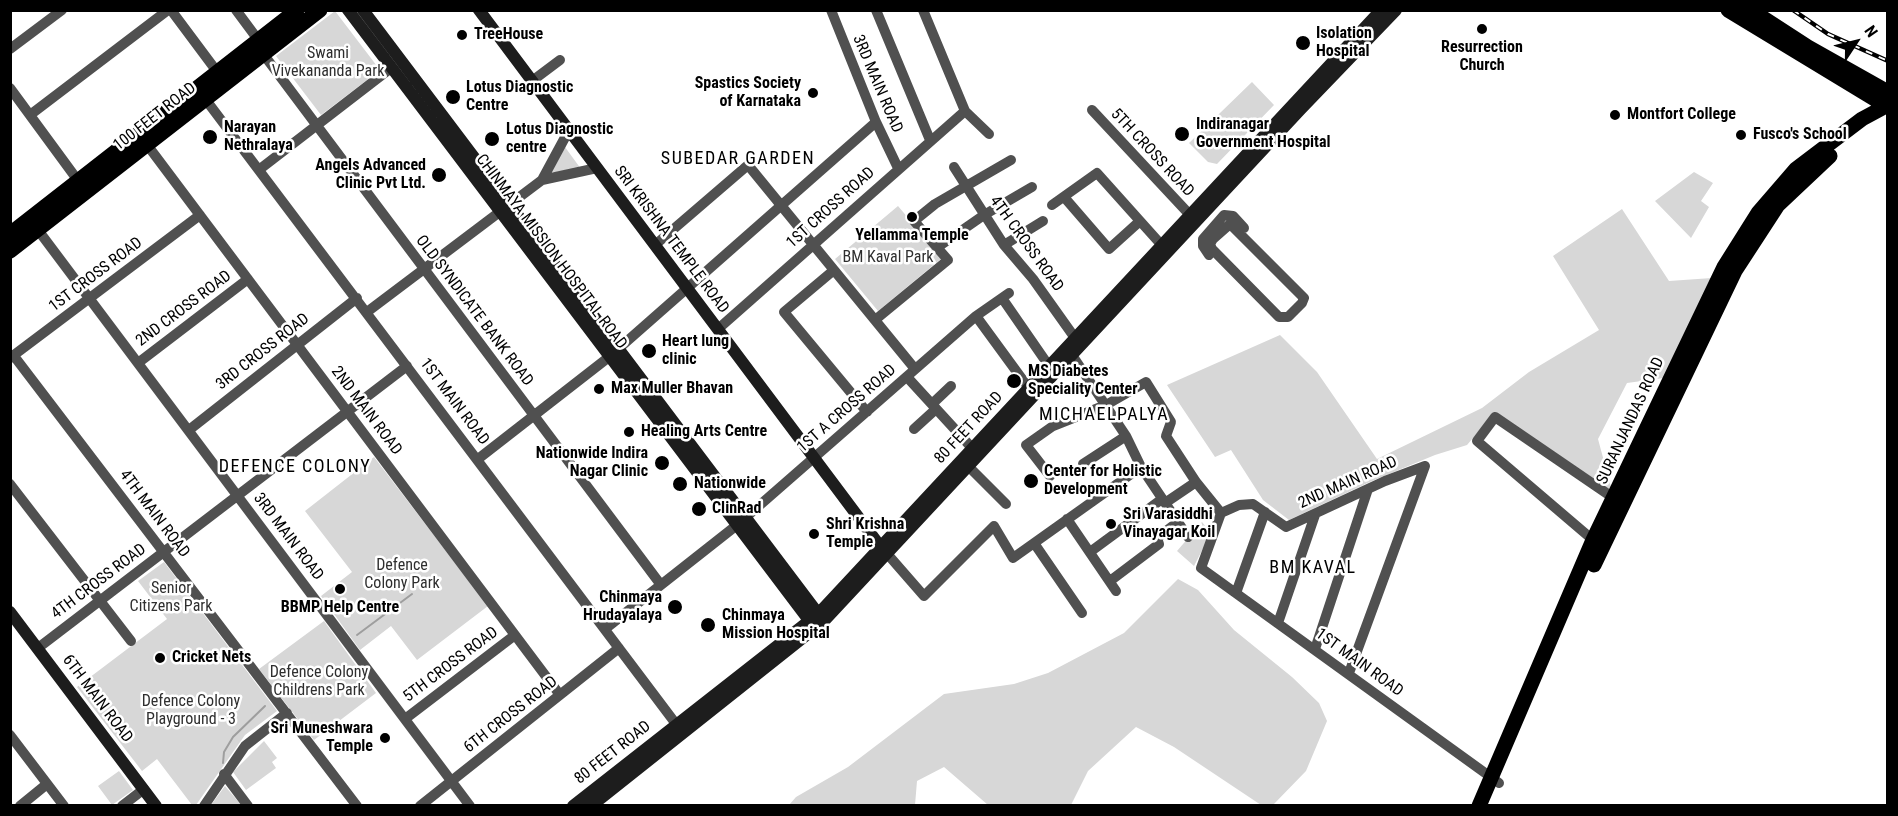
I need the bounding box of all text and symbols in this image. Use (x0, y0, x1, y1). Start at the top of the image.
north arrow (1826, 12, 1886, 72)
marker: Resurrection Church (1475, 22, 1489, 36)
text: N (1861, 22, 1882, 41)
place label: Isolation Hospital (1316, 24, 1372, 62)
place label: TreeHouse (474, 25, 543, 45)
marker: TreeHouse (455, 28, 469, 42)
street label: 3RD MAIN ROAD (848, 32, 906, 136)
marker: Isolation Hospital (1294, 34, 1312, 52)
place label: Resurrection Church (1441, 38, 1523, 76)
park label: Swami Vivekananda Park (272, 44, 384, 82)
place label: Spastics Society of Karnataka (695, 74, 801, 112)
place label: Lotus Diagnostic Centre (466, 78, 573, 116)
street label: 100 FEET ROAD (110, 79, 200, 155)
marker: Spastics Society of Karnataka (806, 86, 820, 100)
marker: Lotus Diagnostic Centre (444, 88, 462, 106)
street label: 5TH CROSS ROAD (1106, 105, 1198, 201)
place label: Montfort College (1627, 105, 1736, 125)
marker: Montfort College (1608, 108, 1622, 122)
place label: Indiranagar Government Hospital (1196, 115, 1331, 153)
place label: Narayan Nethralaya (224, 118, 293, 156)
place label: Lotus Diagnostic centre (506, 120, 613, 158)
marker: Indiranagar Government Hospital (1173, 125, 1191, 143)
place label: Fusco's School (1753, 125, 1847, 145)
marker: Narayan Nethralaya (201, 128, 219, 146)
marker: Fusco's School (1734, 128, 1748, 142)
marker: Lotus Diagnostic centre (483, 130, 501, 148)
district label: SUBEDAR GARDEN (661, 148, 815, 170)
street label: CHINMAYA MISSION HOSPITAL ROAD (471, 151, 631, 353)
place label: Angels Advanced Clinic Pvt Ltd. (315, 156, 426, 194)
street label: SRI KRISHNA TEMPLE ROAD (609, 162, 733, 318)
street label: 1ST CROSS ROAD (783, 163, 879, 253)
marker: Angels Advanced Clinic Pvt Ltd. (430, 166, 448, 184)
street label: 4TH CROSS ROAD (985, 192, 1067, 296)
marker: Yellamma Temple (905, 210, 919, 224)
place label: Yellamma Temple (855, 226, 969, 246)
street label: OLD SYNDICATE BANK ROAD (411, 232, 537, 390)
street label: 1ST CROSS ROAD (46, 234, 146, 316)
park label: BM Kaval Park (842, 248, 934, 268)
street label: 2ND CROSS ROAD (133, 267, 235, 351)
street label: 3RD CROSS ROAD (213, 310, 313, 394)
place label: Heart lung clinic (662, 332, 729, 370)
marker: Heart lung clinic (640, 342, 658, 360)
street label: SURANJANDAS ROAD (1593, 354, 1669, 488)
street label: 1ST MAIN ROAD (415, 355, 493, 449)
street label: 1ST A CROSS ROAD (794, 361, 900, 457)
place label: MS Diabetes Speciality Center (1028, 362, 1137, 400)
street label: 2ND MAIN ROAD (326, 363, 406, 459)
marker: MS Diabetes Speciality Center (1005, 372, 1023, 390)
place label: Max Muller Bhavan (611, 379, 733, 399)
marker: Max Muller Bhavan (592, 382, 606, 396)
street label: 80 FEET ROAD (931, 388, 1007, 468)
district label: MICHAELPALYA (1039, 404, 1169, 426)
place label: Healing Arts Centre (641, 422, 767, 442)
marker: Healing Arts Centre (622, 425, 636, 439)
place label: Nationwide Indira Nagar Clinic (536, 444, 648, 482)
street label: 2ND MAIN ROAD (1296, 453, 1400, 513)
marker: Nationwide Indira Nagar Clinic (653, 454, 671, 472)
district label: DEFENCE COLONY (219, 456, 371, 478)
place label: Center for Holistic Development (1044, 462, 1162, 500)
street label: 4TH MAIN ROAD (115, 466, 193, 562)
marker: Center for Holistic Development (1022, 472, 1040, 490)
place label: Nationwide (694, 474, 766, 494)
marker: Nationwide (671, 475, 689, 493)
street label: 3RD MAIN ROAD (249, 489, 327, 585)
place label: ClinRad (712, 499, 761, 519)
marker: ClinRad (690, 500, 708, 518)
place label: Sri Varasiddhi Vinayagar Koil (1123, 505, 1215, 543)
place label: Shri Krishna Temple (826, 515, 904, 553)
marker: Sri Varasiddhi Vinayagar Koil (1104, 517, 1118, 531)
marker: Shri Krishna Temple (807, 527, 821, 541)
street label: 4TH CROSS ROAD (48, 540, 150, 624)
park label: Defence Colony Park (364, 556, 440, 594)
district label: BM KAVAL (1269, 557, 1357, 579)
park label: Senior Citizens Park (130, 579, 212, 617)
marker: BBMP Help Centre (333, 582, 347, 596)
place label: Chinmaya Hrudayalaya (583, 588, 662, 626)
place label: BBMP Help Centre (281, 598, 399, 618)
marker: Chinmaya Hrudayalaya (666, 598, 684, 616)
place label: Chinmaya Mission Hospital (722, 606, 830, 644)
marker: Chinmaya Mission Hospital (699, 616, 717, 634)
street label: 5TH CROSS ROAD (400, 623, 502, 707)
street label: 1ST MAIN ROAD (1311, 625, 1407, 701)
place label: Cricket Nets (172, 648, 251, 668)
street label: 6TH MAIN ROAD (58, 651, 136, 747)
marker: Cricket Nets (153, 651, 167, 665)
park label: Defence Colony Childrens Park (270, 663, 368, 701)
street label: 6TH CROSS ROAD (460, 672, 562, 758)
park label: Defence Colony Playground - 3 (142, 692, 240, 730)
street label: 80 FEET ROAD (571, 717, 655, 789)
place label: Sri Muneshwara Temple (270, 719, 373, 757)
marker: Sri Muneshwara Temple (378, 731, 392, 745)

